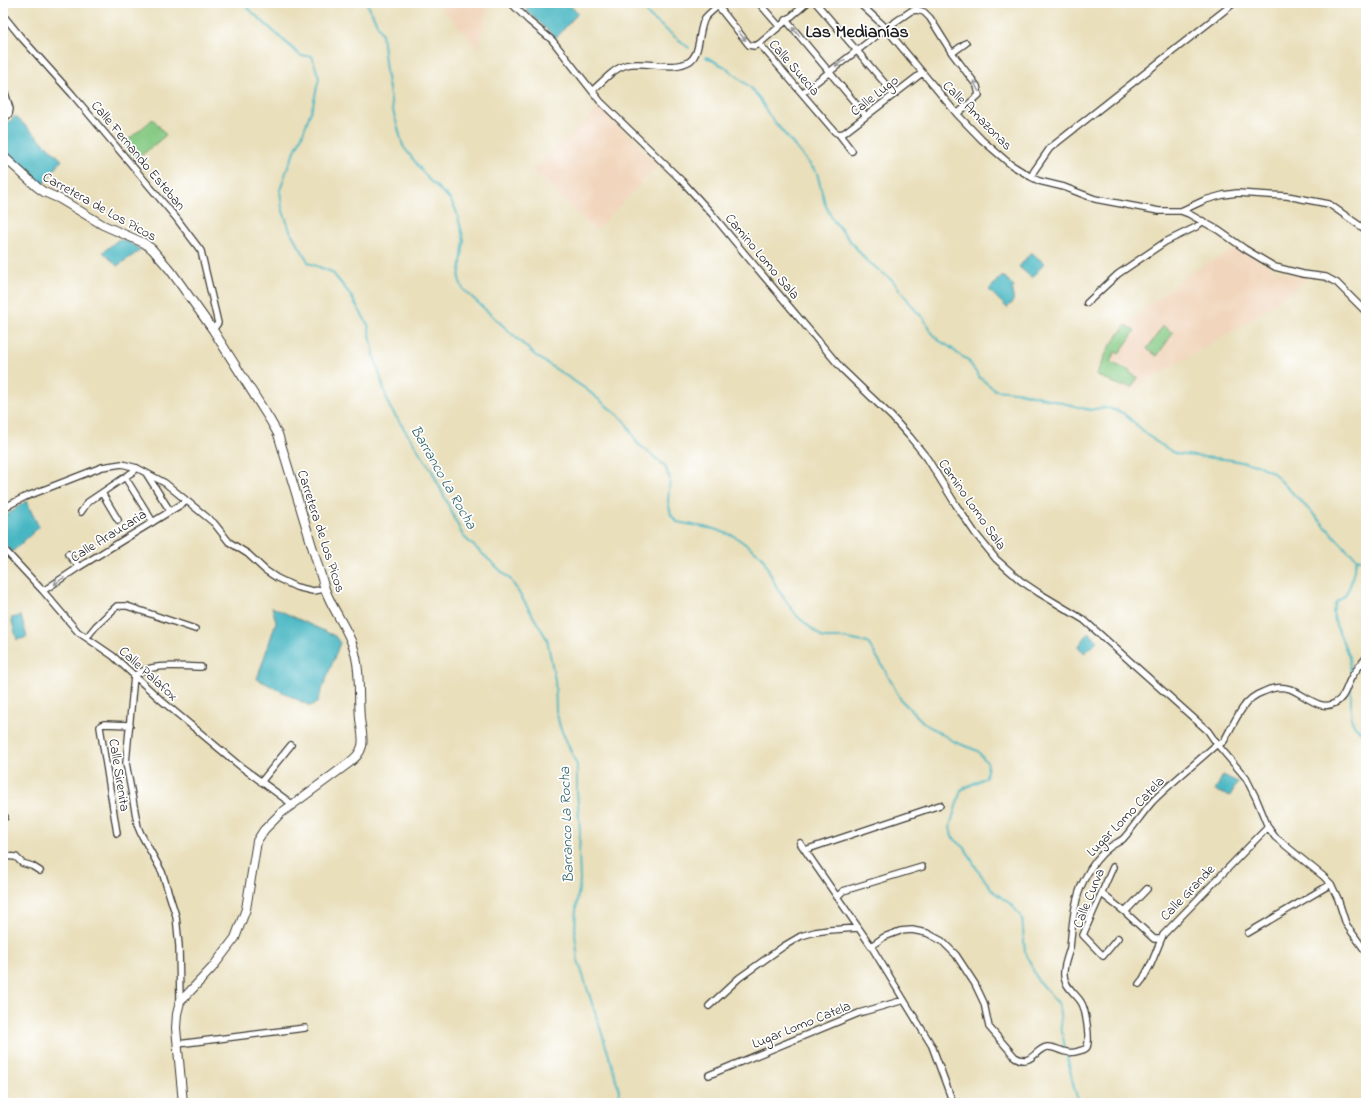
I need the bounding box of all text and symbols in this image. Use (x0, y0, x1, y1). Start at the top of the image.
district label: Las Medianías (805, 20, 909, 46)
one-way arrow (791, 27, 800, 38)
one-way arrow (738, 31, 747, 42)
street label: Calle Suecia (763, 35, 825, 101)
one-way arrow (834, 59, 845, 68)
street label: Calle Lugo (846, 71, 904, 123)
street label: Calle Amazonas (937, 76, 1017, 156)
one-way arrow (972, 80, 979, 92)
street label: Calle Fernando Esteban (86, 96, 190, 216)
street label: Carretera de Los Picos (38, 167, 160, 247)
street label: Camino Lomo Sala (719, 209, 804, 305)
water label: Barranco La Rocha (404, 422, 482, 534)
street label: Camino Lomo Sala (933, 455, 1011, 555)
street label: Carretera de Los Picos (291, 467, 350, 595)
street label: Calle Araucaria (67, 504, 151, 568)
one-way arrow (53, 577, 64, 585)
street label: Calle Palafox (114, 642, 182, 707)
street label: Calle Sirenita (102, 737, 135, 813)
water label: Barranco La Rocha (554, 765, 580, 884)
street label: Lugar Lomo Catela (1082, 772, 1171, 863)
street label: Calle Grande (1156, 860, 1221, 926)
street label: Calle Curva (1068, 866, 1111, 932)
street label: Lugar Lomo Catela (749, 996, 855, 1056)

